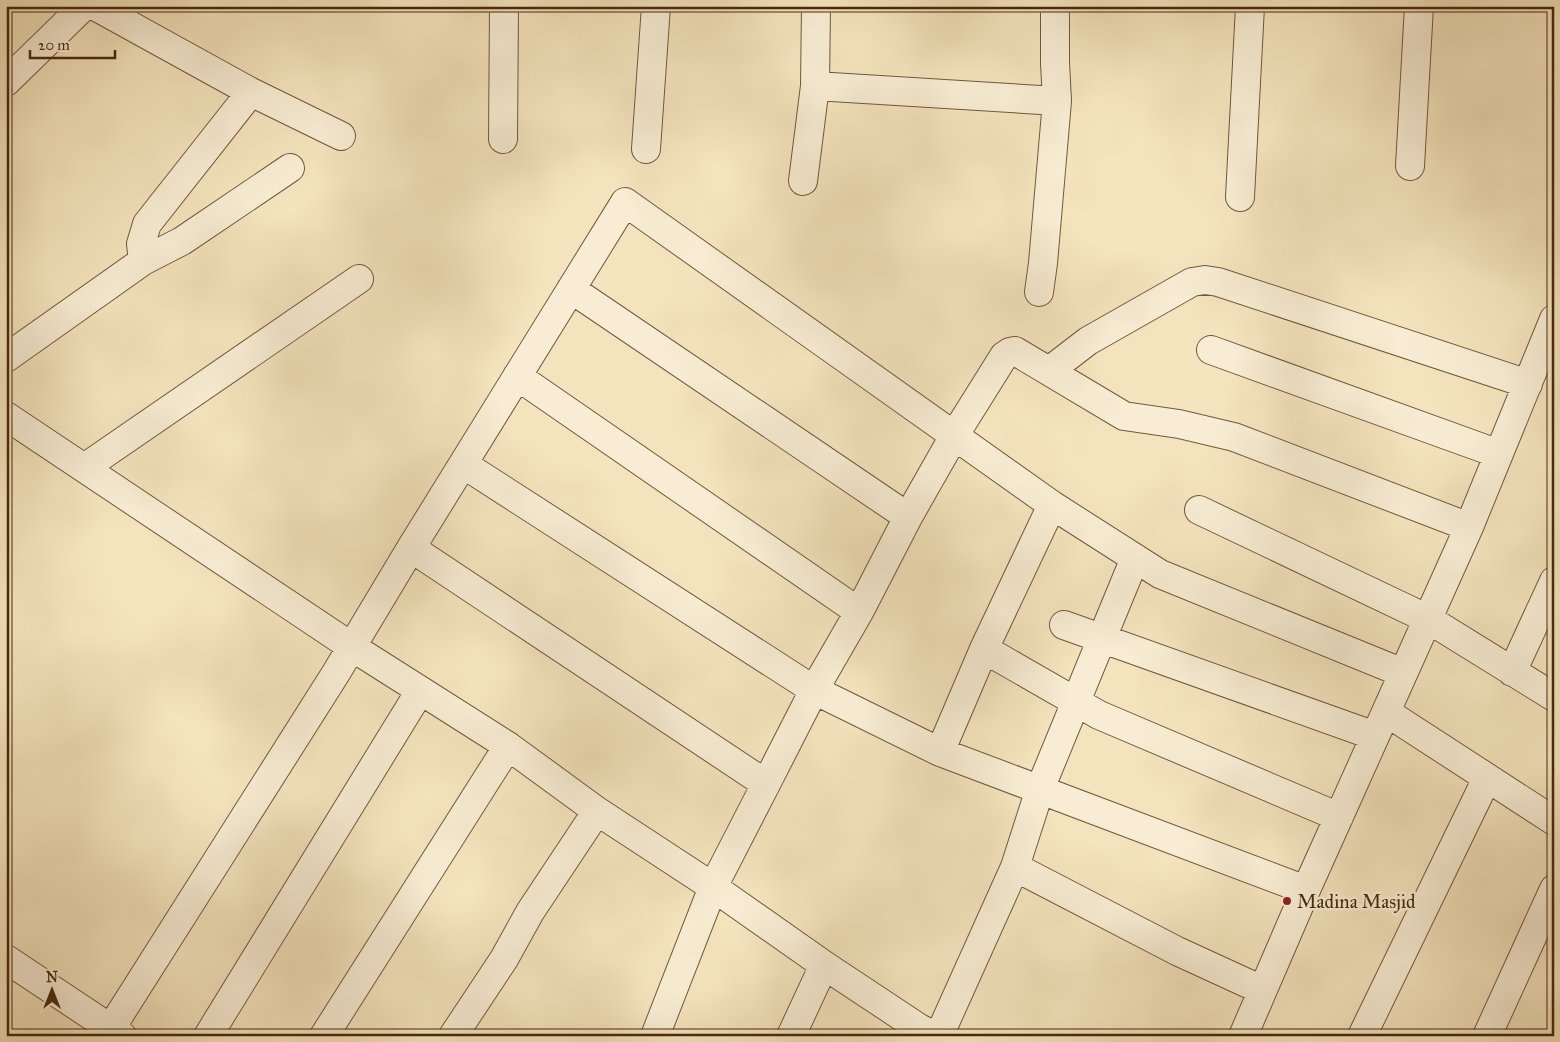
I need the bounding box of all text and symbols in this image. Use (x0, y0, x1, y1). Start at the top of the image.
scale bar (30, 28, 115, 60)
text: 20 m (38, 36, 70, 54)
place label: Madina Masjid (1297, 890, 1416, 913)
marker: Madina Masjid (1281, 895, 1293, 907)
north arrow (28, 964, 78, 1014)
text: N (46, 969, 58, 986)

